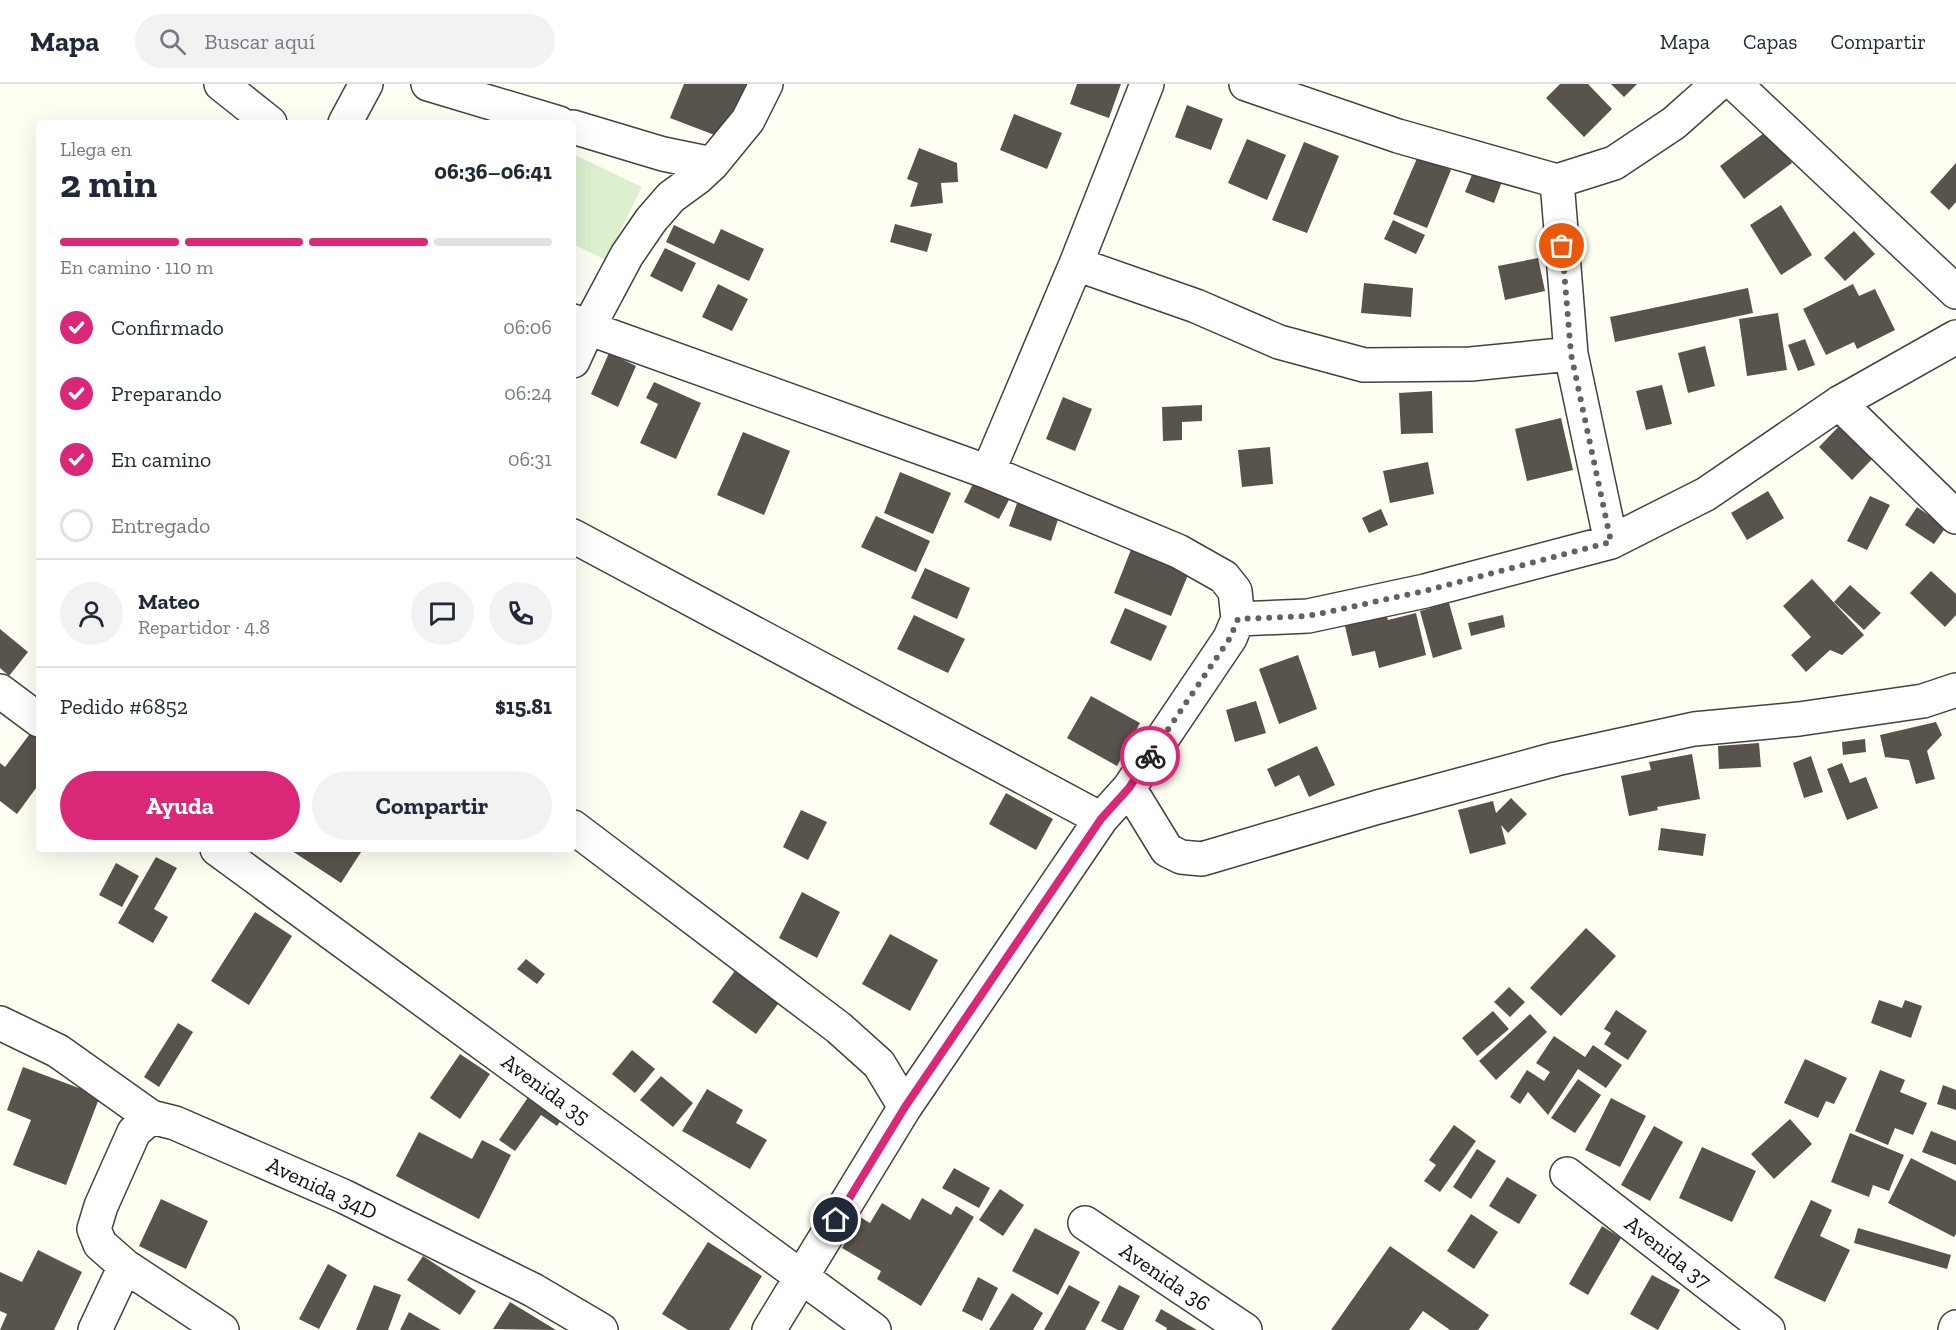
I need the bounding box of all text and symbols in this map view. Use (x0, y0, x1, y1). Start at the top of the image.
search box (135, 14, 555, 68)
text: Mapa (30, 25, 99, 58)
icon: search (156, 25, 189, 58)
text: Buscar aquí (204, 28, 315, 55)
text: Mapa (1660, 29, 1710, 54)
text: Capas (1743, 29, 1798, 54)
text: Compartir (1831, 29, 1926, 54)
text: Llega en (60, 137, 132, 161)
text: 06:36–06:41 (434, 158, 552, 185)
text: 2 min (60, 160, 157, 207)
pin (1536, 220, 1587, 271)
icon: bag (1545, 229, 1578, 262)
text: En camino · 110 m (60, 255, 213, 279)
icon: check (60, 311, 93, 344)
text: Confirmado (111, 314, 224, 341)
text: 06:06 (503, 315, 552, 339)
icon: check (60, 377, 93, 410)
text: Preparando (111, 380, 222, 407)
text: 06:24 (504, 381, 552, 405)
icon: check (60, 443, 93, 476)
text: En camino (111, 446, 211, 473)
text: 06:31 (508, 447, 552, 471)
text: Entregado (111, 512, 210, 539)
button: person (60, 582, 123, 645)
button: chat (411, 582, 474, 645)
button: phone (489, 582, 552, 645)
text: Mateo (138, 588, 200, 615)
text: Repartidor · 4.8 (138, 615, 270, 639)
text: Pedido #6852 (60, 693, 188, 720)
text: $15.81 (495, 693, 552, 720)
courier (1120, 726, 1180, 786)
icon: bike (1134, 740, 1167, 773)
button: Ayuda (60, 771, 300, 840)
button: Compartir (312, 771, 552, 840)
street label: Avenida 35 (496, 1048, 596, 1130)
street label: Avenida 34D (262, 1151, 382, 1225)
pin (810, 1194, 861, 1245)
icon: home (819, 1203, 852, 1236)
street label: Avenida 37 (1620, 1210, 1717, 1294)
street label: Avenida 36 (1115, 1237, 1215, 1317)

